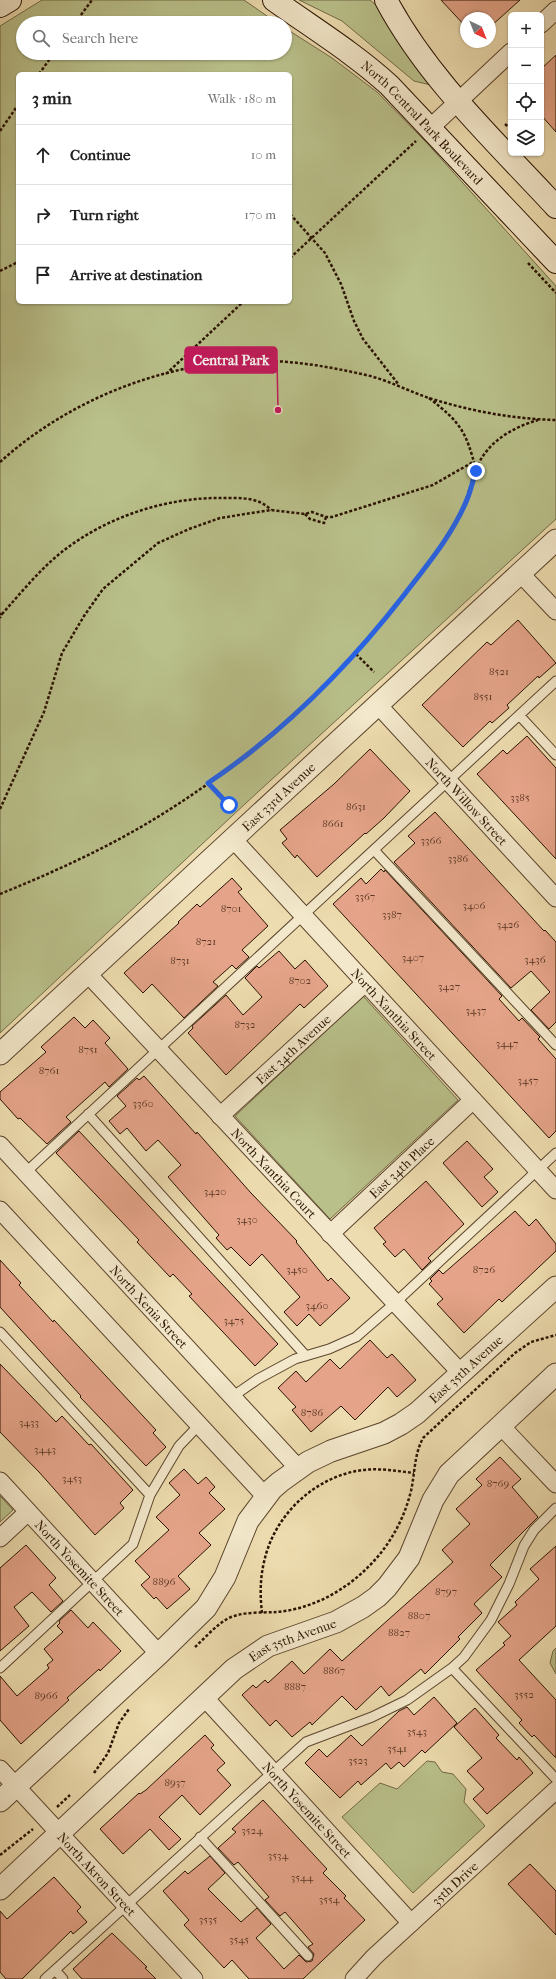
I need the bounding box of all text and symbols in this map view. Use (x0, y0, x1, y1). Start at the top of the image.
north arrow (460, 12, 496, 48)
map controls (508, 12, 544, 156)
button: + (508, 12, 544, 48)
search box (16, 16, 292, 60)
icon: search (30, 27, 52, 49)
text: Search here (62, 29, 138, 47)
button: − (508, 48, 544, 84)
street label: North Central Park Boulevard (358, 58, 486, 188)
button: locate (508, 84, 544, 120)
text: 3 min (32, 88, 72, 108)
text: Walk · 180 m (208, 91, 276, 106)
button: layers (508, 120, 544, 156)
icon: ahead (32, 144, 54, 166)
text: Continue (70, 146, 130, 164)
text: 10 m (251, 147, 276, 162)
icon: right (32, 204, 54, 226)
text: Turn right (70, 206, 139, 224)
text: 170 m (244, 207, 276, 222)
icon: arrive (32, 264, 54, 286)
text: Arrive at destination (70, 266, 202, 284)
callout: Central Park (185, 347, 277, 373)
text: Central Park (193, 352, 270, 369)
route end (467, 462, 485, 480)
house number: 8521 (489, 665, 509, 678)
house number: 8551 (474, 690, 493, 703)
street label: North Willow Street (423, 755, 511, 849)
street label: East 33rd Avenue (239, 759, 319, 835)
house number: 3385 (510, 791, 530, 804)
route start (220, 796, 238, 814)
house number: 8631 (346, 800, 366, 813)
house number: 8661 (322, 817, 344, 830)
house number: 3366 (421, 834, 442, 847)
house number: 3386 (448, 852, 468, 865)
house number: 3367 (355, 890, 375, 903)
house number: 3406 (462, 899, 486, 912)
house number: 8701 (221, 902, 241, 915)
house number: 3387 (382, 908, 402, 921)
house number: 3426 (497, 918, 519, 931)
house number: 8721 (196, 935, 216, 948)
house number: 3407 (402, 951, 424, 964)
house number: 3436 (524, 953, 546, 966)
house number: 8731 (170, 954, 190, 967)
street label: North Xanthia Street (348, 966, 440, 1064)
house number: 8702 (289, 974, 312, 987)
house number: 3427 (438, 980, 460, 993)
house number: 3437 (466, 1004, 486, 1017)
street label: East 34th Avenue (253, 1011, 334, 1087)
house number: 8732 (234, 1018, 256, 1031)
house number: 3447 (496, 1037, 518, 1050)
house number: 8751 (78, 1043, 98, 1056)
house number: 8761 (39, 1064, 59, 1077)
house number: 3457 (518, 1074, 538, 1087)
house number: 3360 (132, 1097, 154, 1110)
street label: North Xanthia Court (228, 1125, 320, 1222)
street label: East 34th Place (366, 1133, 438, 1201)
house number: 3420 (204, 1185, 226, 1198)
house number: 3430 (236, 1213, 258, 1226)
street label: North Xenia Street (107, 1262, 191, 1352)
house number: 3450 (286, 1263, 308, 1276)
house number: 8726 (473, 1263, 495, 1276)
house number: 3460 (305, 1299, 329, 1312)
house number: 3475 (224, 1314, 245, 1327)
street label: East 35th Avenue (426, 1332, 506, 1406)
house number: 8786 (301, 1406, 323, 1419)
house number: 3433 (19, 1416, 39, 1429)
house number: 3443 (34, 1443, 56, 1456)
house number: 3453 (62, 1472, 82, 1485)
house number: 8769 (487, 1477, 510, 1490)
street label: North Yosemite Street (32, 1517, 127, 1620)
house number: 8896 (153, 1575, 175, 1588)
house number: 8797 (435, 1585, 457, 1598)
house number: 8807 (408, 1609, 430, 1622)
street label: East 35th Avenue (246, 1615, 339, 1665)
house number: 8827 (388, 1626, 410, 1639)
house number: 8867 (323, 1664, 345, 1677)
house number: 8887 (284, 1680, 306, 1693)
house number: 3552 (514, 1688, 534, 1701)
house number: 8966 (34, 1689, 58, 1702)
house number: 3543 (407, 1725, 427, 1738)
house number: 3541 (387, 1742, 407, 1755)
house number: 3523 (348, 1754, 368, 1767)
street label: North Yosemite Street (259, 1759, 355, 1862)
house number: 8937 (164, 1776, 186, 1789)
house number: 3524 (241, 1824, 263, 1837)
street label: North Akron Street (54, 1829, 139, 1920)
house number: 3534 (268, 1849, 289, 1862)
street label: 35th Drive (429, 1858, 482, 1908)
house number: 3544 (291, 1871, 314, 1884)
house number: 3554 (319, 1893, 340, 1906)
house number: 3535 (199, 1913, 218, 1926)
house number: 3545 (229, 1933, 249, 1946)

